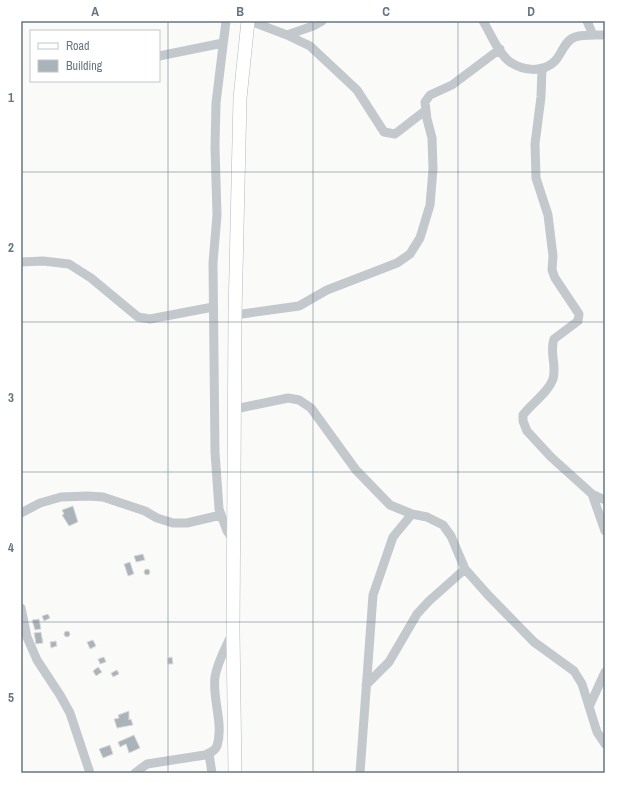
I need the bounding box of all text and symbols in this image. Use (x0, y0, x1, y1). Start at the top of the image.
text: A (91, 3, 99, 20)
text: B (236, 3, 244, 20)
text: C (382, 3, 390, 20)
text: D (527, 3, 535, 20)
legend (30, 30, 160, 82)
text: Road (66, 38, 90, 54)
text: Building (66, 58, 103, 74)
text: 1 (8, 89, 14, 106)
text: 2 (8, 239, 14, 256)
text: 3 (8, 389, 14, 406)
text: 4 (8, 539, 14, 556)
text: 5 (8, 689, 14, 706)

